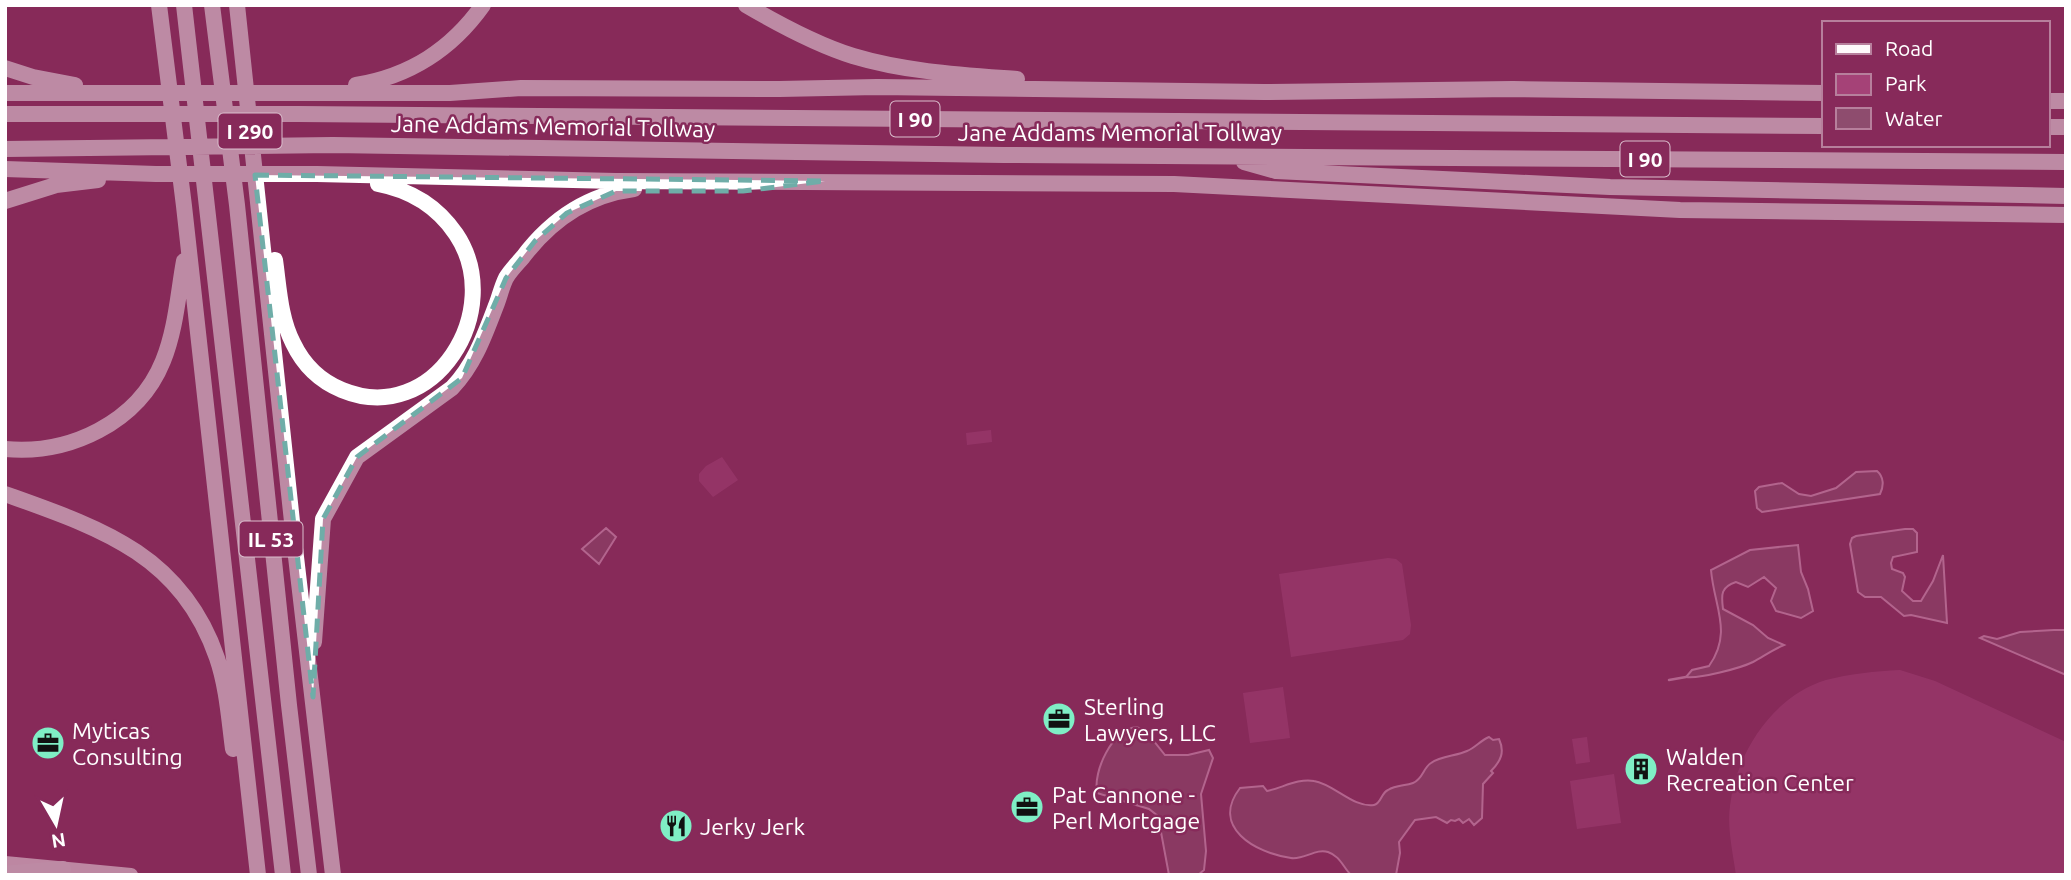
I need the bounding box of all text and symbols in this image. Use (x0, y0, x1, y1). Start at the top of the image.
legend (1822, 21, 2050, 147)
text: Road (1885, 36, 1933, 60)
text: Park (1885, 71, 1927, 95)
road number: I 90 (890, 102, 940, 136)
text: Water (1885, 106, 1943, 130)
street label: Jane Addams Memorial Tollway (391, 111, 715, 141)
road number: I 290 (218, 114, 282, 148)
street label: Jane Addams Memorial Tollway (958, 120, 1282, 145)
road number: I 90 (1620, 142, 1670, 176)
road number: IL 53 (240, 522, 302, 556)
place label: Sterling Lawyers, LLC (1084, 694, 1216, 745)
office icon: Sterling Lawyers, LLC (1040, 700, 1078, 738)
place label: Myticas Consulting (72, 718, 183, 769)
office icon: Myticas Consulting (29, 724, 67, 762)
place label: Walden Recreation Center (1666, 744, 1854, 795)
building icon: Walden Recreation Center (1622, 750, 1660, 788)
place label: Pat Cannone - Perl Mortgage (1052, 782, 1200, 833)
office icon: Pat Cannone - Perl Mortgage (1008, 788, 1046, 826)
north arrow (21, 789, 91, 859)
restaurant icon: Jerky Jerk (657, 807, 695, 845)
place label: Jerky Jerk (700, 814, 805, 839)
text: N (50, 829, 67, 853)

